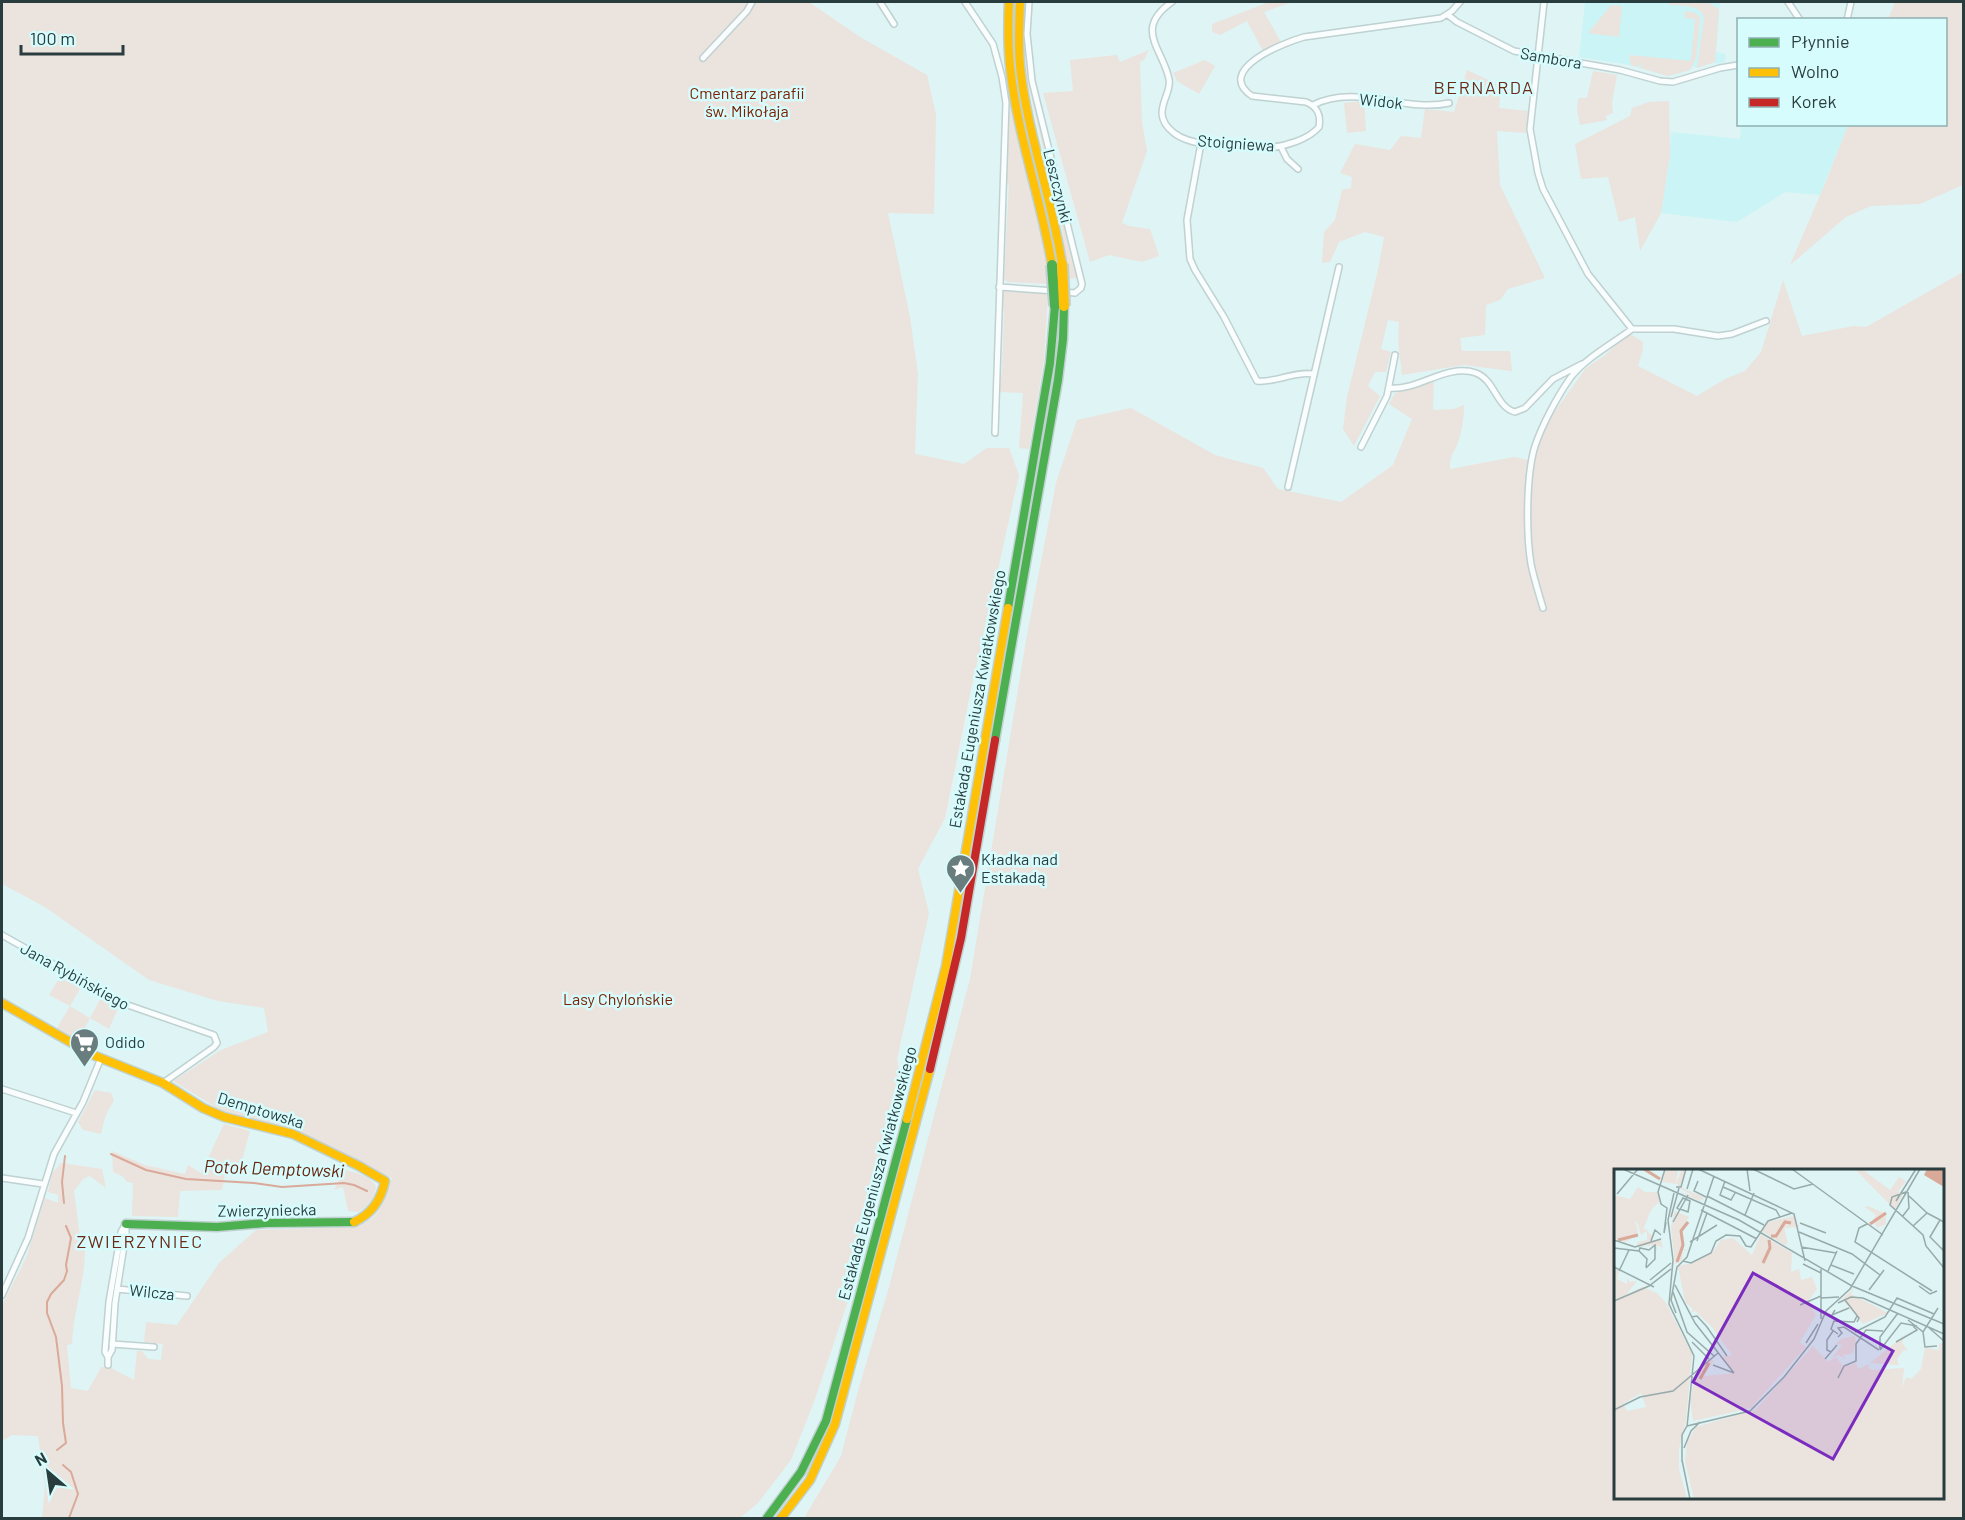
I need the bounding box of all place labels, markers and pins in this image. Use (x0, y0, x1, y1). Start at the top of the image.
place label: Kładka nad Estakadą (981, 849, 1058, 886)
place icon: Kładka nad Estakadą (944, 852, 976, 894)
supermarket icon: Odido (68, 1026, 100, 1068)
place label: Odido (105, 1032, 145, 1051)

